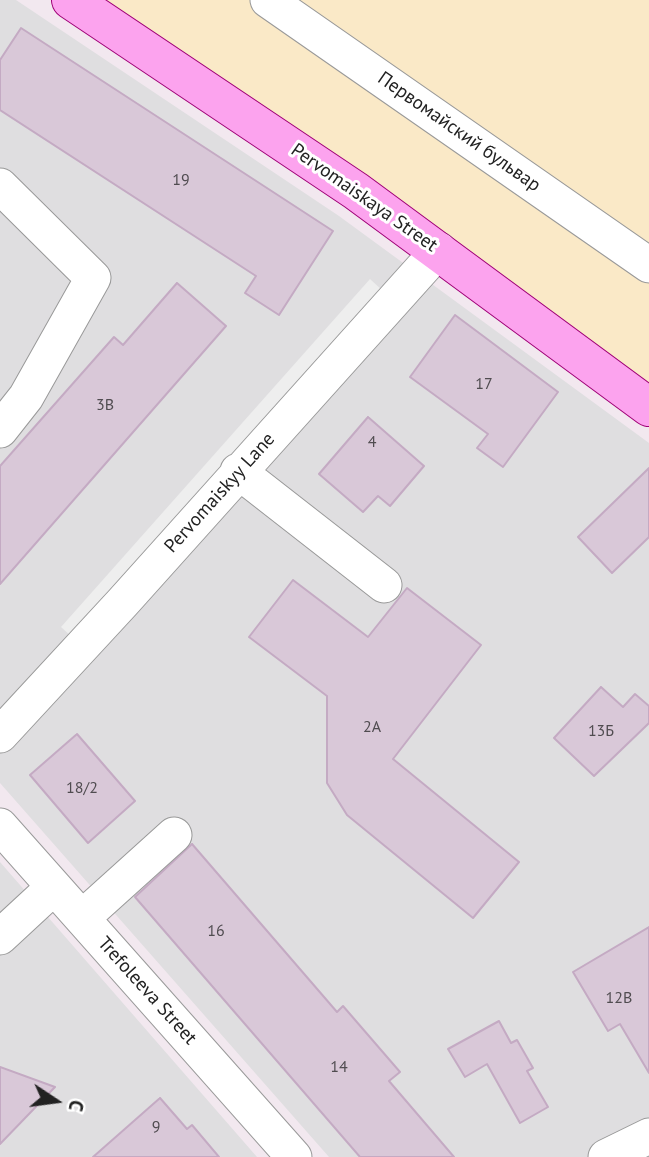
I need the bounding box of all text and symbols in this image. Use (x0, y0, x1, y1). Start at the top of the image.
street label: Первомайский бульвар (373, 67, 545, 197)
street label: Pervomaiskaya Street (286, 139, 442, 257)
house number: 19 (172, 170, 190, 190)
house number: 17 (475, 374, 493, 394)
house number: 3В (96, 395, 114, 415)
street label: Pervomaiskyy Lane (160, 428, 280, 558)
house number: 4 (368, 432, 376, 452)
house number: 2А (363, 717, 381, 737)
house number: 13Б (588, 721, 614, 741)
house number: 18/2 (66, 778, 98, 798)
house number: 16 (207, 921, 225, 941)
street label: Trefoleeva Street (93, 932, 201, 1050)
house number: 12В (606, 988, 632, 1008)
house number: 14 (330, 1057, 348, 1077)
north arrow (21, 1066, 91, 1136)
text: С (64, 1098, 89, 1114)
house number: 9 (152, 1117, 160, 1137)

